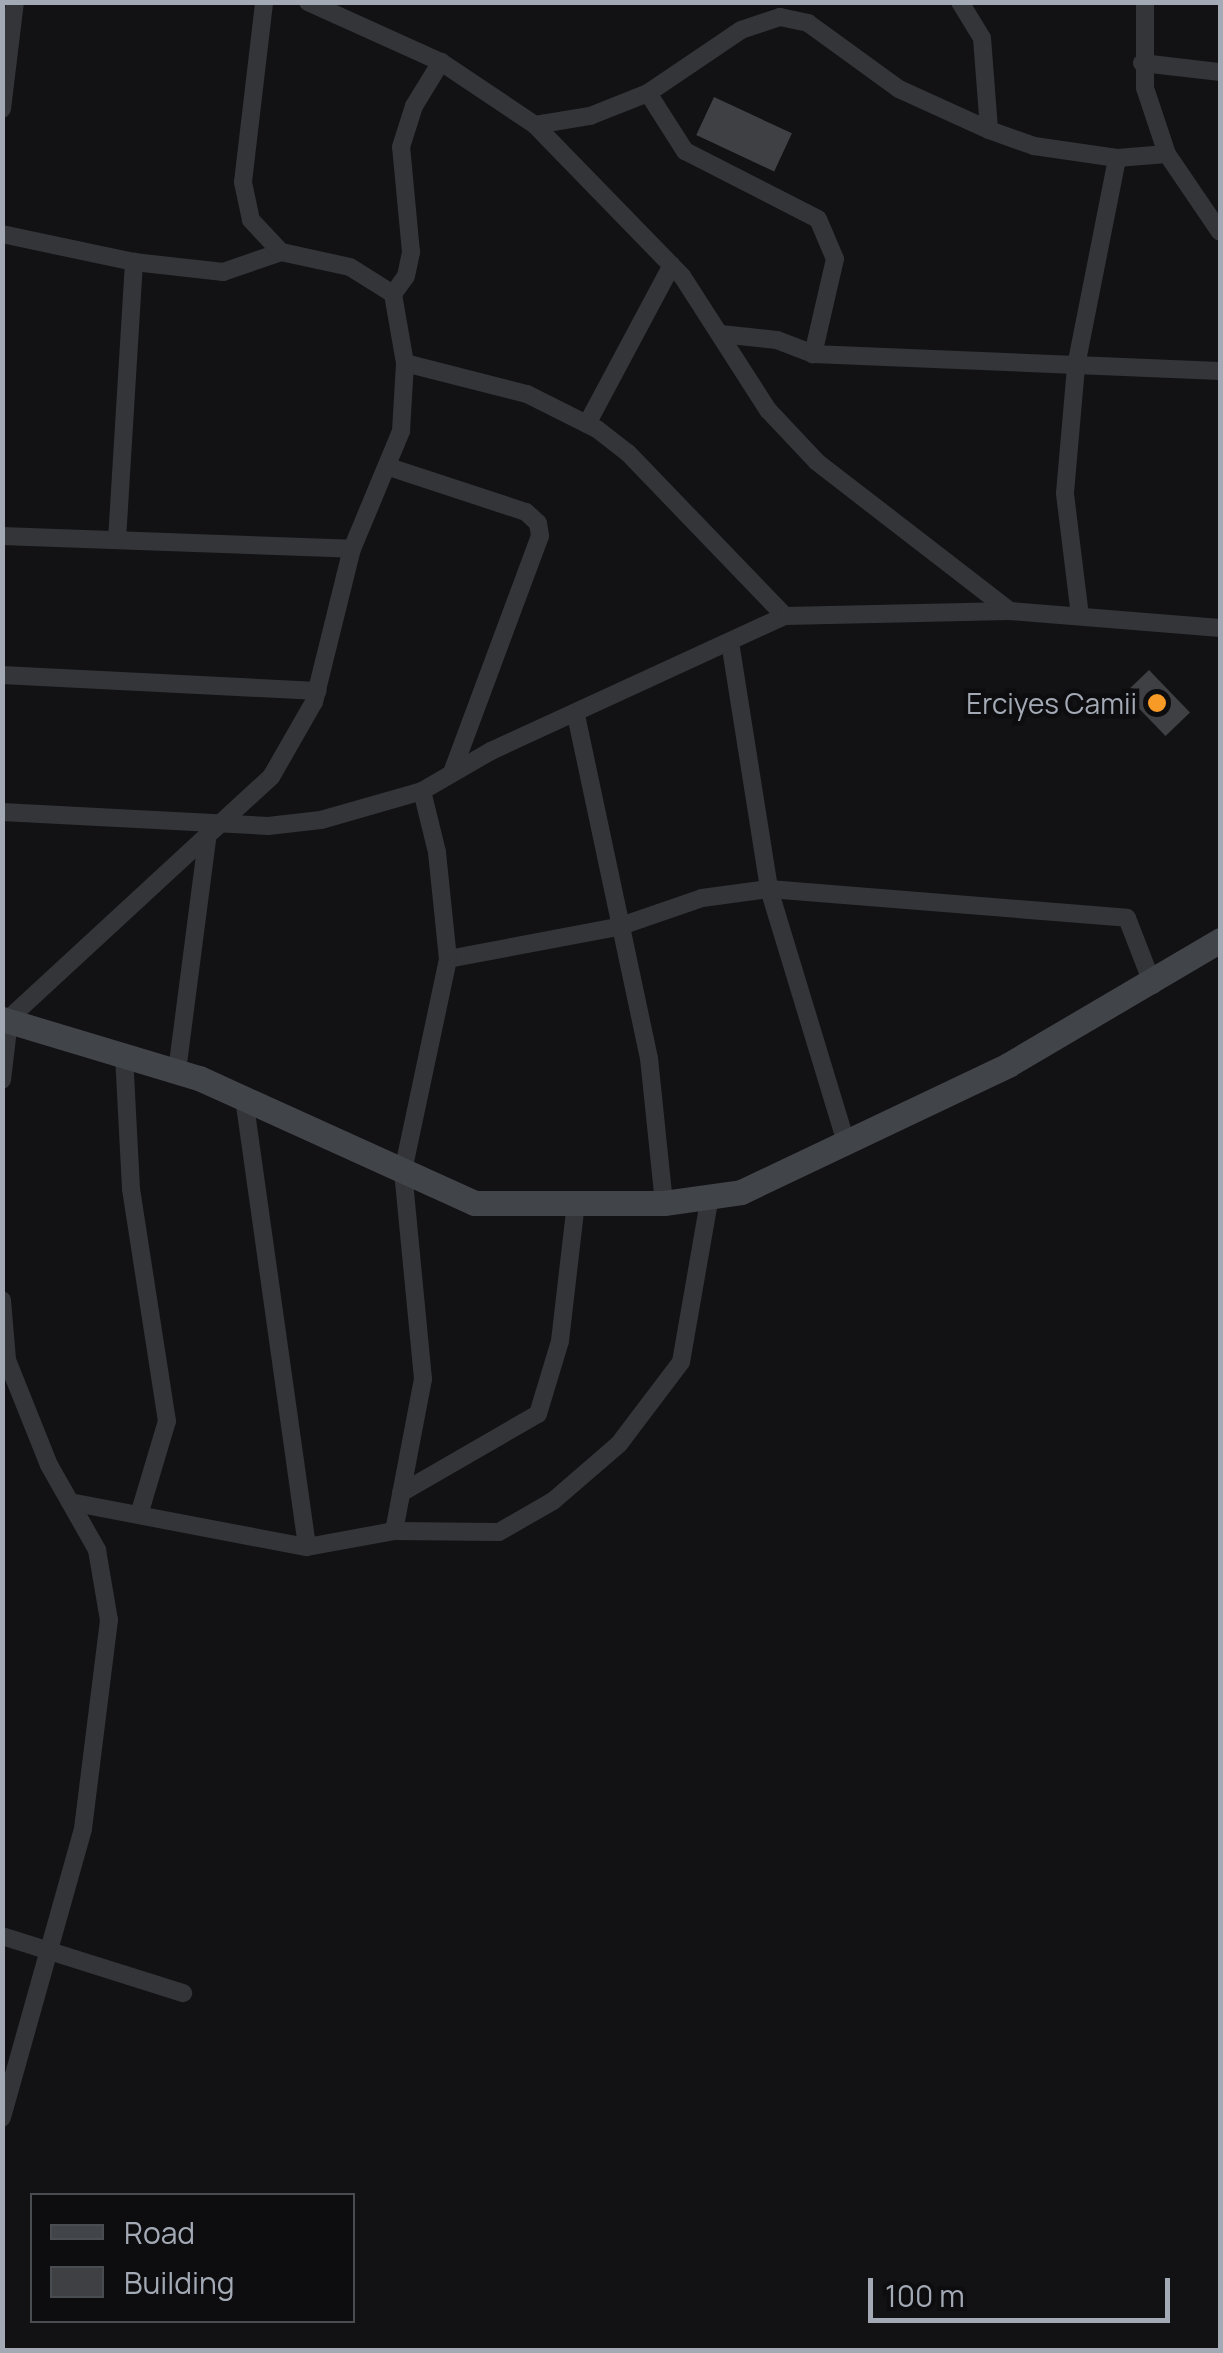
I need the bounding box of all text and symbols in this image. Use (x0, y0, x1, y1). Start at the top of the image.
place label: Erciyes Camii (966, 686, 1137, 720)
marker: Erciyes Camii (1146, 692, 1168, 714)
legend (30, 2193, 355, 2323)
text: Road (124, 2212, 195, 2253)
scale bar (873, 2258, 1176, 2320)
text: Building (124, 2262, 235, 2303)
text: 100 m (885, 2275, 965, 2316)

